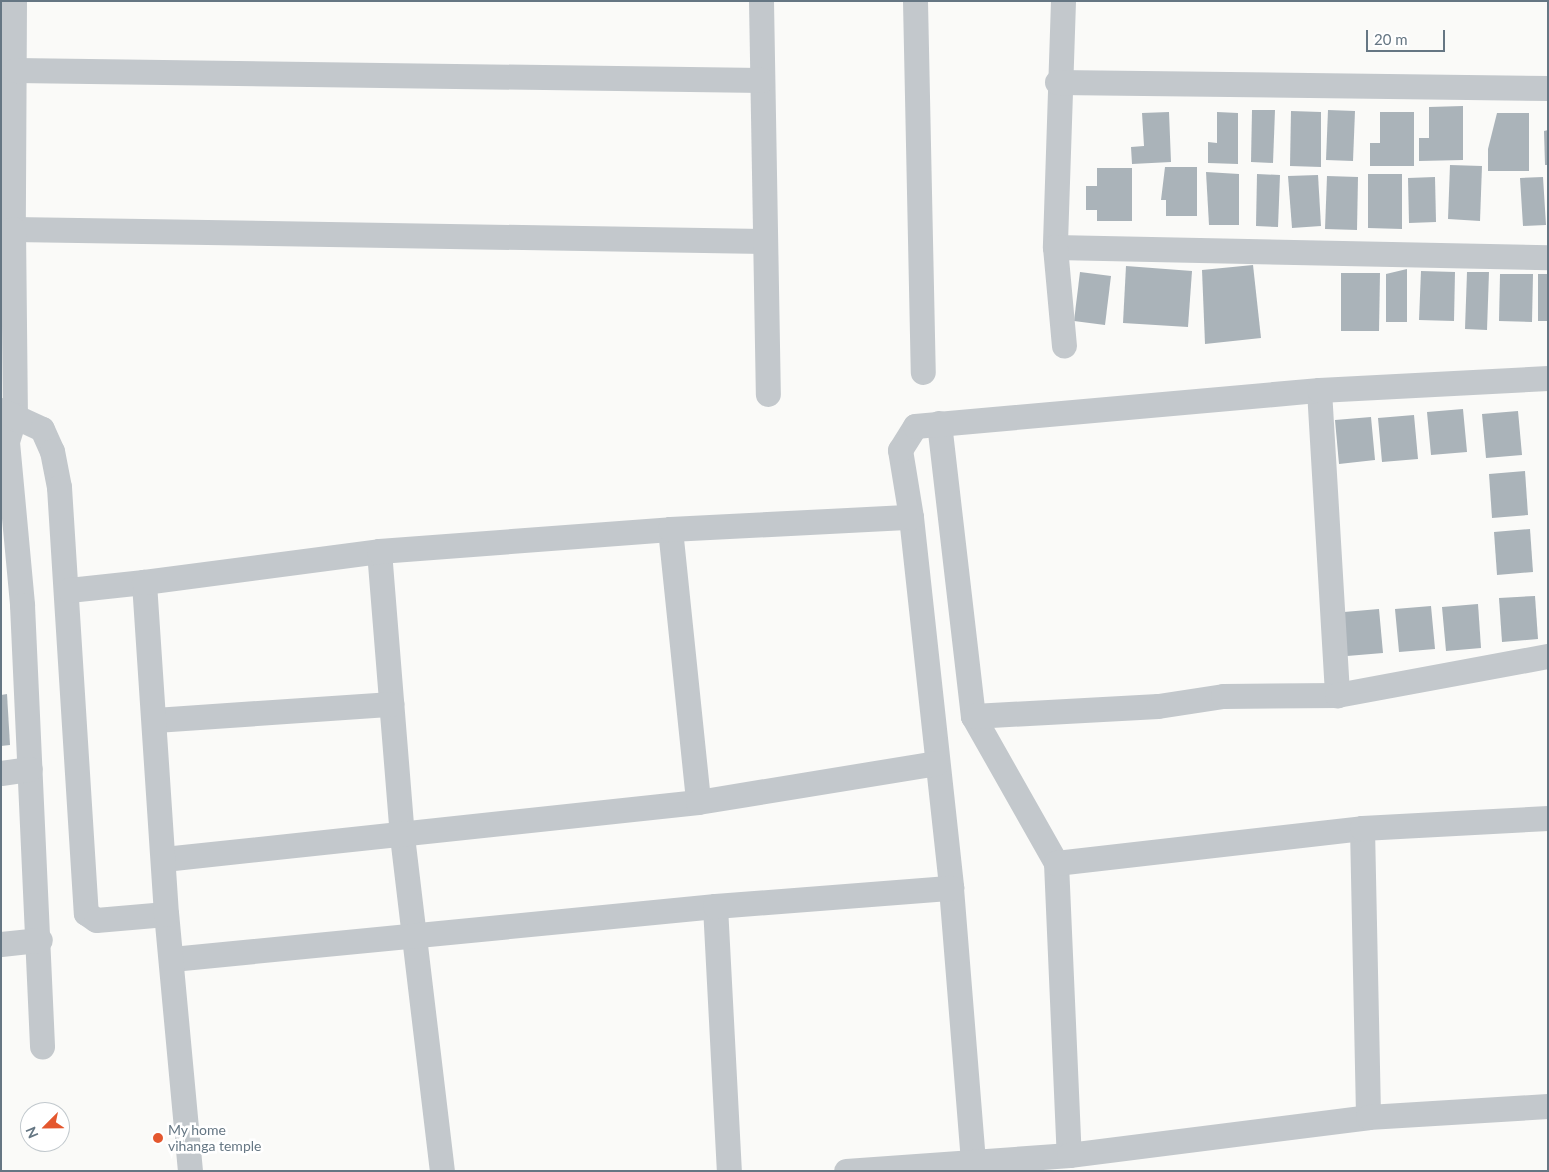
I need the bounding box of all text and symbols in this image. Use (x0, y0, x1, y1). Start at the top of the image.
scale bar (1369, 20, 1448, 52)
text: 20 m (1374, 30, 1408, 48)
north arrow (20, 1102, 70, 1152)
place label: My home vihanga temple (168, 1122, 261, 1154)
text: N (22, 1124, 42, 1141)
marker: My home vihanga temple (152, 1132, 164, 1144)

